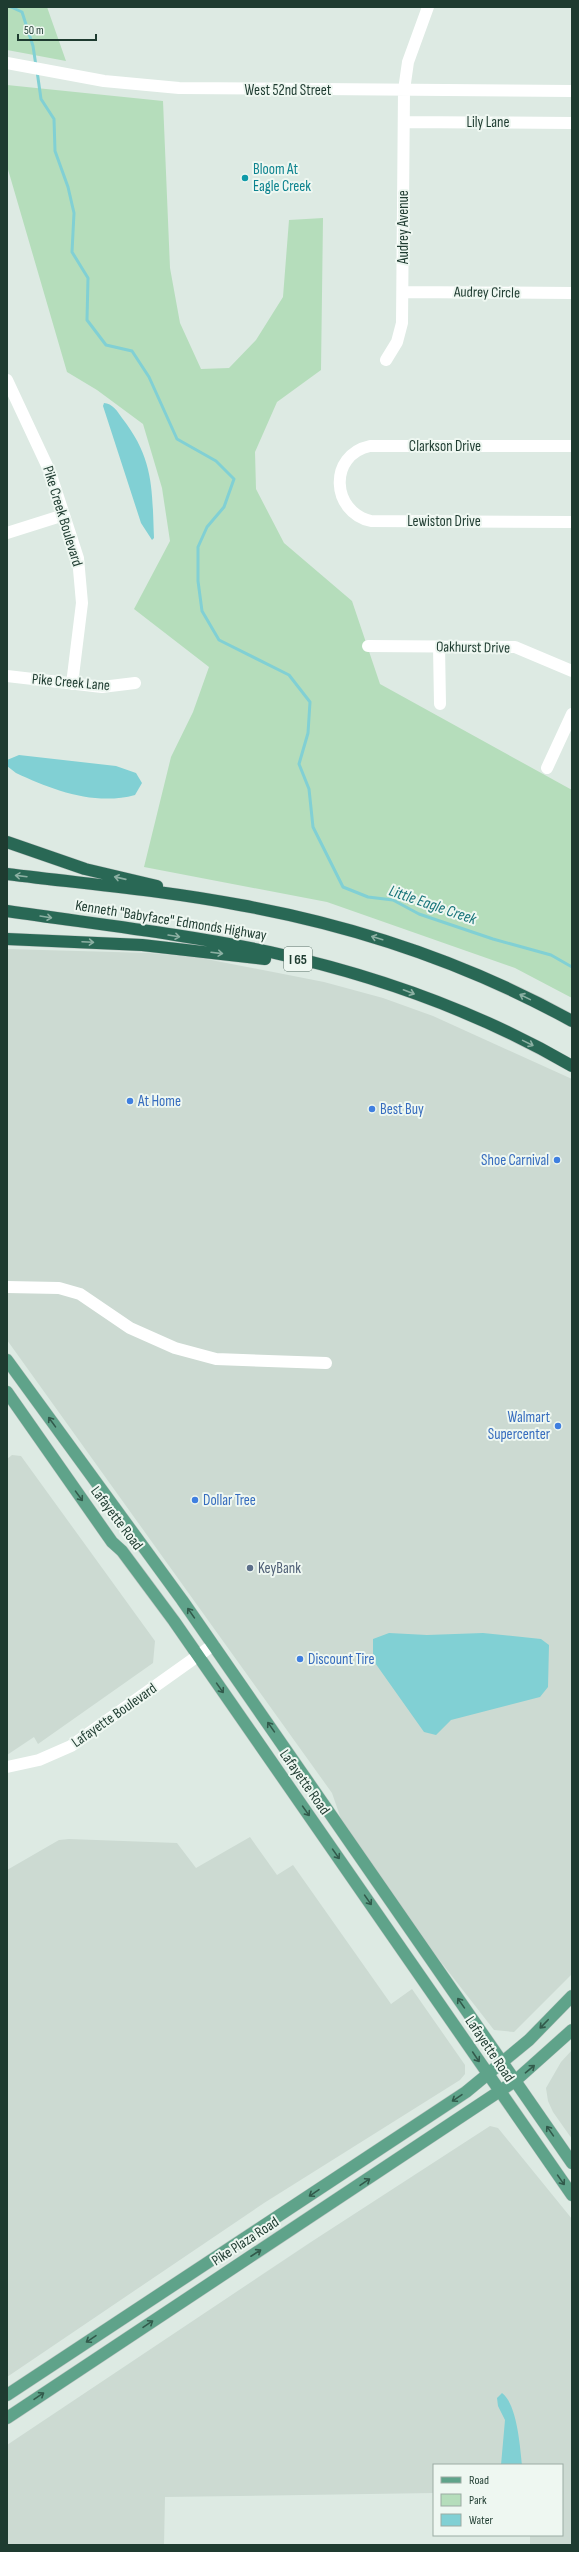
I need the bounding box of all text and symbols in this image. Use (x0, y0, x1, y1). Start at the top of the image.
scale bar (18, 16, 96, 42)
text: 50 m (24, 23, 44, 38)
street label: West 52nd Street (245, 81, 332, 100)
street label: Lily Lane (466, 113, 510, 132)
place label: Bloom At Eagle Creek (253, 160, 311, 196)
marker: Bloom At Eagle Creek (240, 173, 250, 183)
street label: Audrey Avenue (394, 190, 413, 265)
street label: Audrey Circle (453, 282, 520, 303)
street label: Clarkson Drive (409, 437, 481, 456)
street label: Pike Creek Boulevard (38, 464, 87, 569)
street label: Lewiston Drive (407, 512, 481, 531)
street label: Oakhurst Drive (436, 637, 510, 658)
street label: Pike Creek Lane (31, 670, 111, 695)
one-way arrow (15, 872, 28, 879)
one-way arrow (114, 873, 127, 881)
water label: Little Eagle Creek (386, 882, 480, 930)
street label: Kenneth "Babyface" Edmonds Highway (74, 896, 268, 945)
one-way arrow (39, 913, 52, 921)
one-way arrow (167, 932, 180, 940)
one-way arrow (370, 934, 383, 941)
one-way arrow (81, 938, 94, 946)
road number: I 65 (284, 947, 312, 971)
one-way arrow (211, 949, 224, 956)
one-way arrow (403, 988, 415, 996)
one-way arrow (519, 992, 531, 1000)
one-way arrow (522, 1040, 534, 1047)
place label: At Home (137, 1092, 181, 1111)
marker: At Home (125, 1096, 135, 1106)
place label: Best Buy (380, 1100, 424, 1119)
marker: Best Buy (367, 1104, 377, 1114)
place label: Shoe Carnival (481, 1151, 549, 1170)
marker: Shoe Carnival (552, 1155, 562, 1165)
place label: Walmart Supercenter (488, 1408, 551, 1444)
one-way arrow (48, 1417, 57, 1428)
marker: Walmart Supercenter (553, 1421, 563, 1431)
street label: Lafayette Road (86, 1483, 147, 1554)
one-way arrow (75, 1490, 84, 1501)
place label: Dollar Tree (203, 1491, 256, 1510)
marker: Dollar Tree (190, 1495, 200, 1505)
place label: KeyBank (258, 1559, 301, 1578)
marker: KeyBank (245, 1563, 255, 1573)
one-way arrow (187, 1608, 195, 1619)
place label: Discount Tire (308, 1650, 374, 1669)
marker: Discount Tire (295, 1654, 305, 1664)
street label: Lafayette Boulevard (68, 1679, 161, 1752)
one-way arrow (216, 1682, 224, 1693)
one-way arrow (267, 1722, 275, 1733)
street label: Lafayette Road (275, 1746, 334, 1819)
one-way arrow (302, 1805, 310, 1816)
one-way arrow (332, 1848, 340, 1859)
one-way arrow (364, 1894, 372, 1905)
one-way arrow (457, 1998, 465, 2009)
street label: Lafayette Road (461, 2013, 519, 2086)
one-way arrow (540, 2019, 549, 2029)
one-way arrow (473, 2051, 481, 2063)
one-way arrow (525, 2064, 536, 2073)
one-way arrow (452, 2094, 463, 2102)
one-way arrow (546, 2126, 554, 2137)
one-way arrow (557, 2174, 565, 2185)
one-way arrow (359, 2178, 370, 2186)
one-way arrow (308, 2188, 319, 2197)
street label: Pike Plaza Road (208, 2213, 283, 2270)
one-way arrow (250, 2249, 261, 2257)
one-way arrow (142, 2320, 153, 2328)
one-way arrow (86, 2335, 97, 2343)
one-way arrow (34, 2392, 45, 2400)
legend (433, 2464, 563, 2536)
text: Road (469, 2473, 489, 2488)
text: Park (469, 2493, 487, 2508)
text: Water (469, 2513, 493, 2528)

